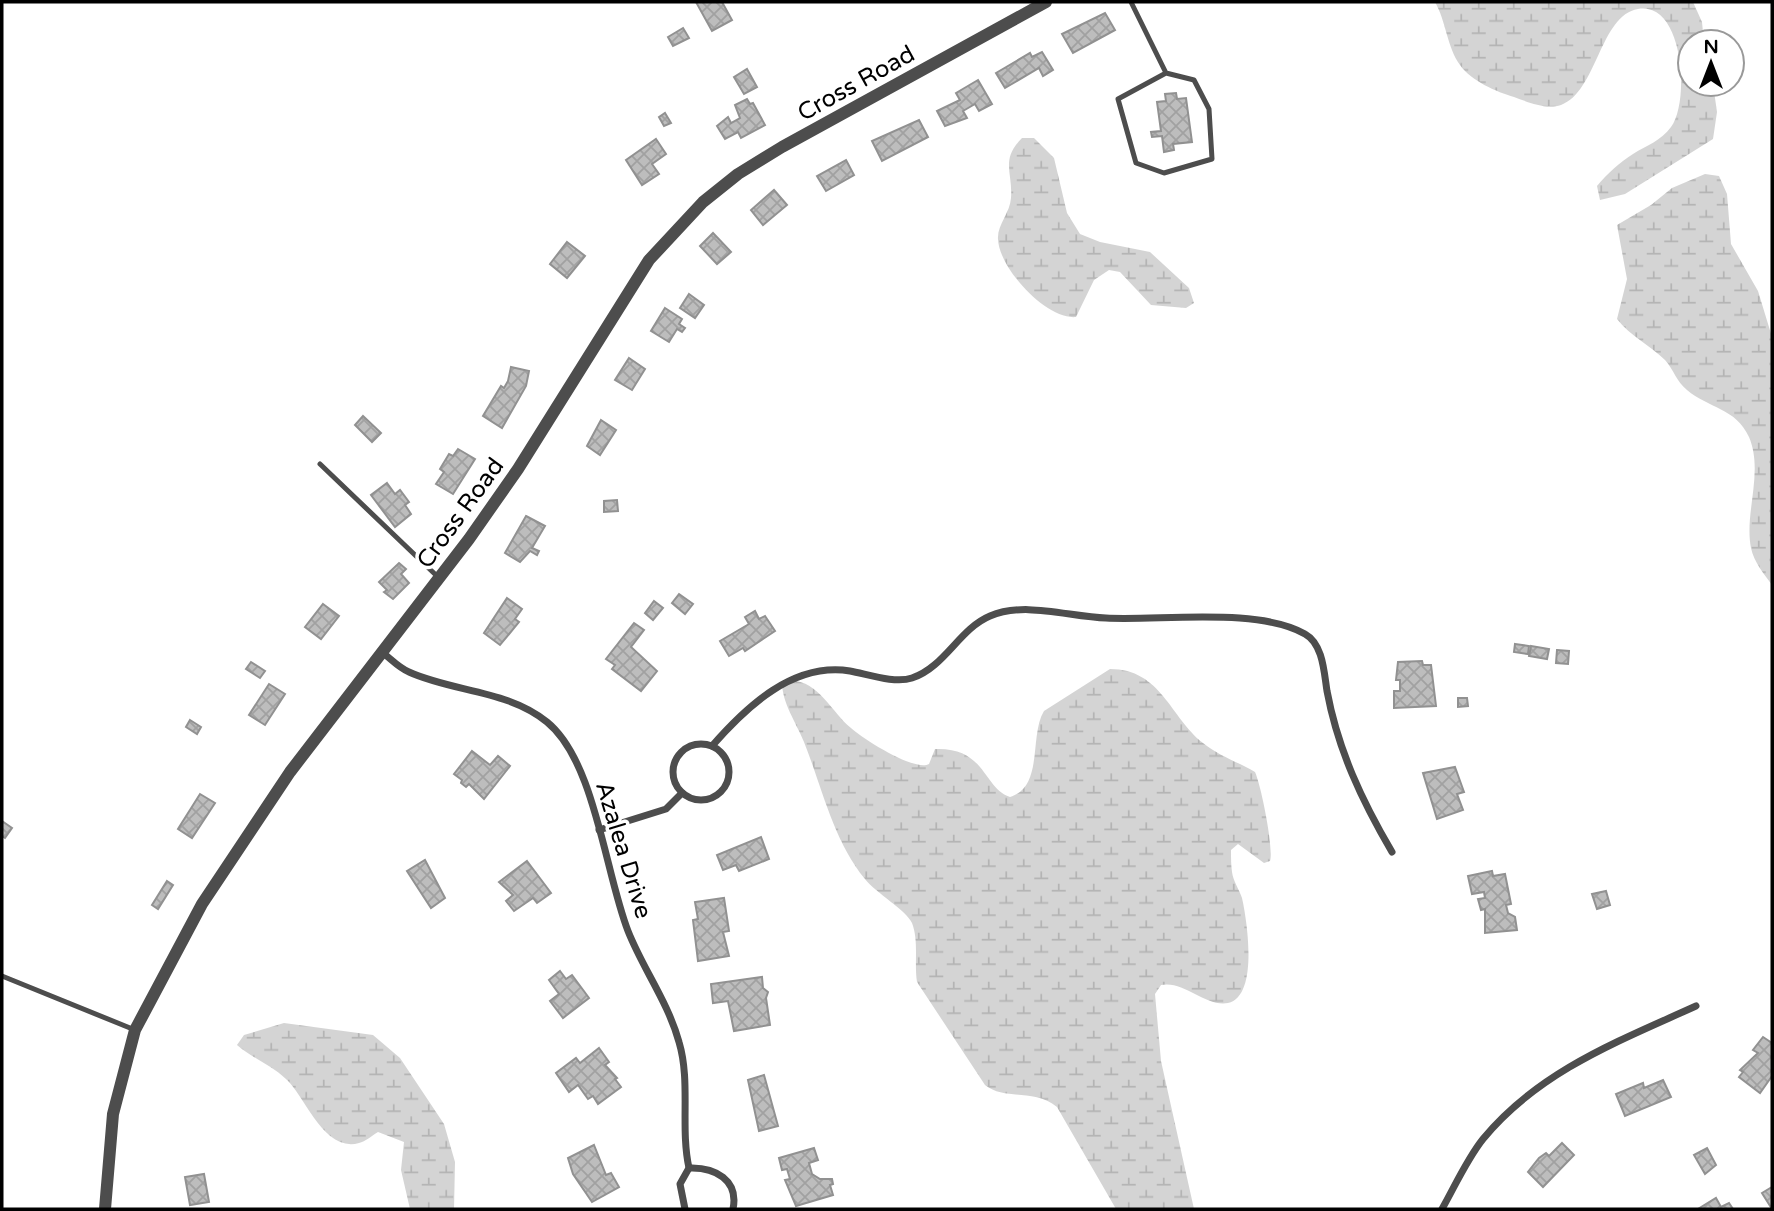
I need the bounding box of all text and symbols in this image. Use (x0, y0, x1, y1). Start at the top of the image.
north arrow (1676, 28, 1746, 98)
text: N (1703, 36, 1719, 58)
street label: Cross Road (793, 39, 920, 128)
street label: Cross Road (411, 452, 510, 574)
street label: Azalea Drive (589, 778, 658, 922)

